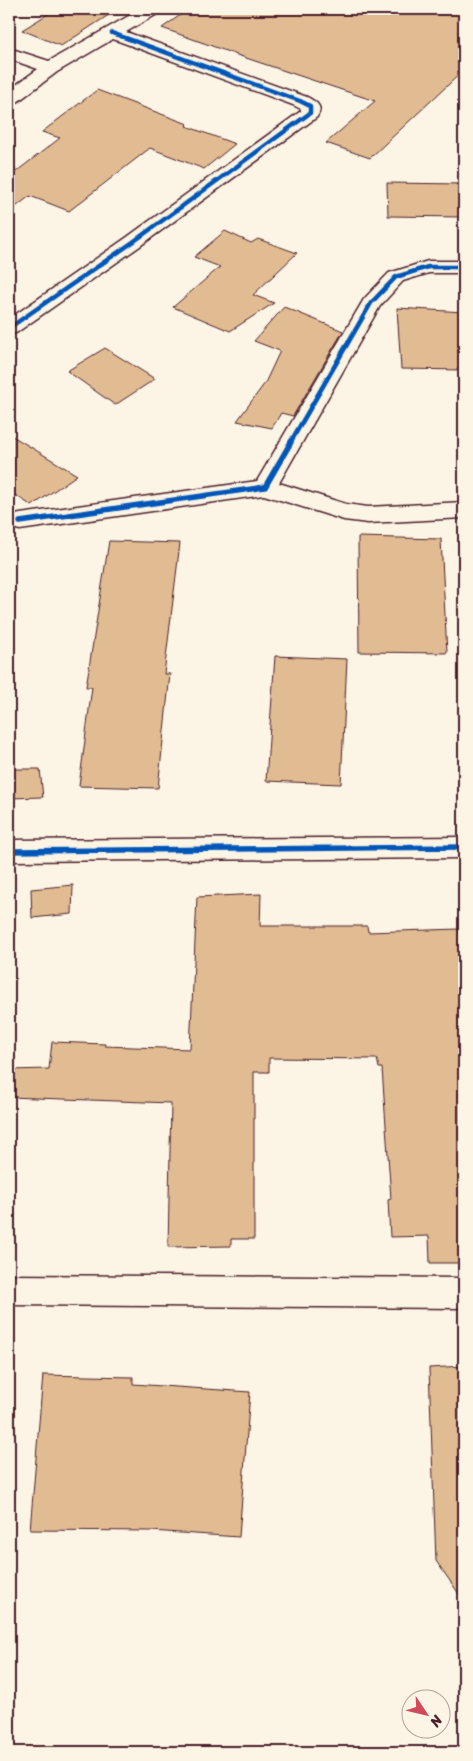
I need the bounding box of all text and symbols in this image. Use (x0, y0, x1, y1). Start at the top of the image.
north arrow (400, 1688, 450, 1738)
text: N (423, 1709, 450, 1733)

